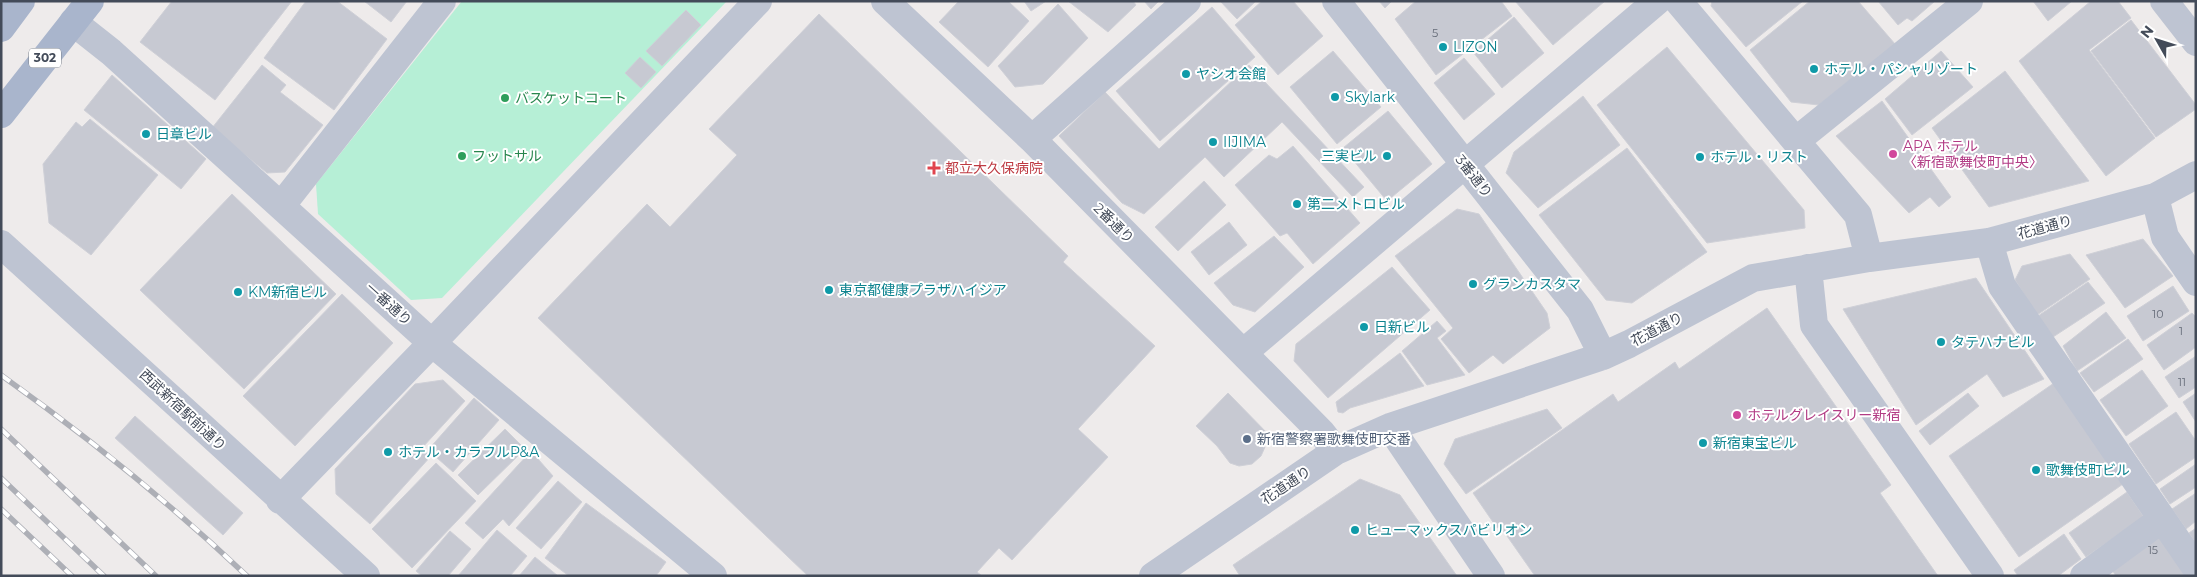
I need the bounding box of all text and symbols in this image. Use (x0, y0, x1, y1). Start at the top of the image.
north arrow (2132, 15, 2182, 65)
text: N (2136, 22, 2157, 42)
house number: 5 (1432, 26, 1438, 40)
place label: LIZON (1453, 38, 1498, 56)
marker: LIZON (1437, 41, 1449, 53)
road number: 302 (29, 48, 61, 68)
place label: ホテル・パシャリゾート (1824, 60, 1978, 78)
marker: ホテル・パシャリゾート (1808, 63, 1820, 75)
place label: ヤシオ会館 (1196, 65, 1266, 83)
marker: ヤシオ会館 (1180, 68, 1192, 80)
place label: Skylark (1345, 88, 1396, 106)
place label: バスケットコート (515, 89, 627, 107)
marker: Skylark (1329, 91, 1341, 103)
marker: バスケットコート (499, 92, 511, 104)
place label: 日章ビル (156, 125, 212, 143)
marker: 日章ビル (140, 128, 152, 140)
place label: IIJIMA (1223, 133, 1267, 151)
marker: IIJIMA (1207, 136, 1219, 148)
place label: APA ホテル 〈新宿歌舞伎町中央〉 (1903, 137, 2043, 171)
place label: フットサル (472, 147, 542, 165)
place label: 三実ビル (1321, 147, 1377, 165)
place label: ホテル・リスト (1710, 148, 1808, 166)
marker: APA ホテル 〈新宿歌舞伎町中央〉 (1887, 148, 1899, 160)
marker: フットサル (456, 150, 468, 162)
marker: 三実ビル (1381, 150, 1393, 162)
street label: 3番通り (1452, 151, 1496, 201)
marker: ホテル・リスト (1694, 151, 1706, 163)
place label: 都立大久保病院 (945, 159, 1043, 177)
marker: 都立大久保病院 (927, 161, 941, 175)
place label: 第二メトロビル (1307, 195, 1405, 213)
marker: 第二メトロビル (1291, 198, 1303, 210)
street label: 2番通り (1090, 199, 1138, 247)
street label: 花道通り (2016, 211, 2074, 243)
place label: グランカスタマ (1483, 275, 1581, 293)
marker: グランカスタマ (1467, 278, 1479, 290)
street label: 一番通り (362, 279, 416, 329)
place label: 東京都健康プラザハイジア (839, 281, 1007, 299)
place label: KM新宿ビル (248, 283, 327, 301)
marker: 東京都健康プラザハイジア (823, 284, 835, 296)
marker: KM新宿ビル (232, 286, 244, 298)
house number: 10 (2152, 307, 2164, 321)
street label: 花道通り (1628, 308, 1686, 350)
place label: 日新ビル (1374, 318, 1430, 336)
marker: 日新ビル (1358, 321, 1370, 333)
house number: 1 (2179, 324, 2183, 338)
place label: タテハナビル (1951, 333, 2035, 351)
marker: タテハナビル (1935, 336, 1947, 348)
street label: 西武新宿駅前通り (136, 365, 230, 455)
house number: 11 (2178, 375, 2186, 389)
place label: ホテルグレイスリー新宿 (1747, 406, 1901, 424)
marker: ホテルグレイスリー新宿 (1731, 409, 1743, 421)
place label: 新宿警察署歌舞伎町交番 (1257, 430, 1411, 448)
marker: 新宿警察署歌舞伎町交番 (1241, 433, 1253, 445)
place label: 新宿東宝ビル (1713, 434, 1797, 452)
marker: 新宿東宝ビル (1697, 437, 1709, 449)
place label: ホテル・カラフルP&A (398, 443, 540, 461)
marker: ホテル・カラフルP&A (382, 446, 394, 458)
place label: 歌舞伎町ビル (2046, 461, 2130, 479)
street label: 花道通り (1258, 462, 1314, 508)
marker: 歌舞伎町ビル (2030, 464, 2042, 476)
place label: ヒューマックスパビリオン (1365, 521, 1533, 539)
marker: ヒューマックスパビリオン (1349, 524, 1361, 536)
house number: 15 (2148, 543, 2158, 557)

